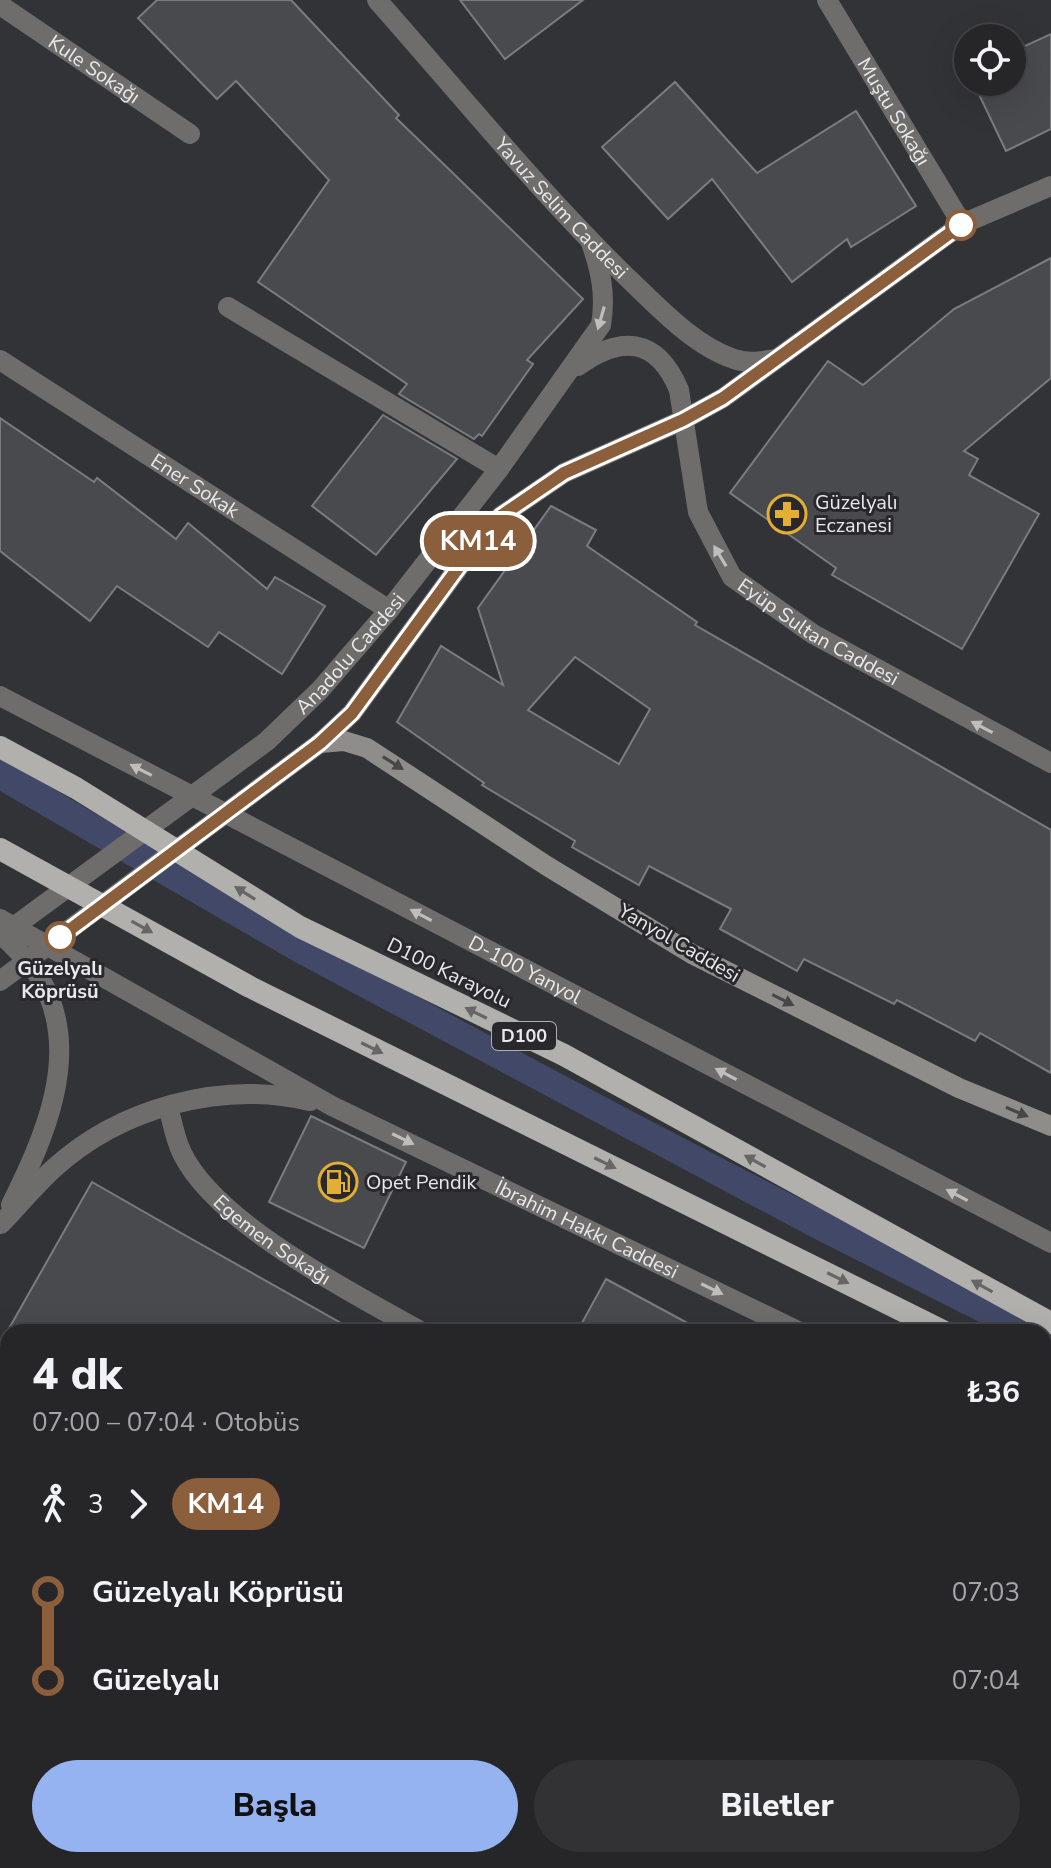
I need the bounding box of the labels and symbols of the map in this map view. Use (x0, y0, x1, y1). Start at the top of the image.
street label: Kule Sokağı (43, 28, 146, 110)
street label: Muştu Sokağı (851, 52, 937, 170)
street label: Yavuz Selim Caddesi (488, 131, 634, 285)
unlabelled marker (946, 210, 976, 240)
one-way arrow (594, 306, 606, 331)
street label: Ener Sokak (146, 447, 245, 524)
place label: Güzelyalı Eczanesi (815, 489, 897, 539)
pharmacy icon: Güzelyalı Eczanesi (766, 493, 808, 535)
line badge: KM14 (422, 515, 534, 567)
one-way arrow (713, 545, 727, 567)
street label: Eyüp Sultan Caddesi (732, 572, 904, 692)
street label: Anadolu Caddesi (289, 587, 411, 720)
one-way arrow (971, 720, 994, 733)
one-way arrow (383, 756, 404, 771)
one-way arrow (129, 763, 152, 776)
one-way arrow (234, 887, 256, 901)
street label: Yanyol Caddesi (612, 897, 745, 989)
one-way arrow (410, 909, 433, 922)
one-way arrow (130, 921, 153, 934)
marker: Güzelyalı Köprüsü (45, 922, 75, 952)
street label: D-100 Yanyol (464, 929, 586, 1010)
street label: D100 Karayolu (382, 931, 516, 1015)
place label: Güzelyalı Köprüsü (17, 955, 103, 1005)
one-way arrow (771, 993, 794, 1006)
one-way arrow (464, 1006, 487, 1019)
road number: D100 (492, 1022, 556, 1050)
one-way arrow (361, 1041, 384, 1055)
one-way arrow (715, 1068, 738, 1081)
one-way arrow (1005, 1106, 1029, 1119)
one-way arrow (391, 1133, 414, 1146)
one-way arrow (743, 1154, 766, 1167)
one-way arrow (594, 1156, 617, 1170)
fuel station icon: Opet Pendik (317, 1161, 359, 1203)
place label: Opet Pendik (366, 1169, 477, 1196)
street label: İbrahim Hakkı Caddesi (491, 1173, 683, 1285)
one-way arrow (946, 1188, 968, 1202)
street label: Egemen Sokağı (207, 1189, 336, 1291)
one-way arrow (827, 1272, 850, 1285)
one-way arrow (971, 1279, 994, 1293)
one-way arrow (701, 1282, 724, 1296)

